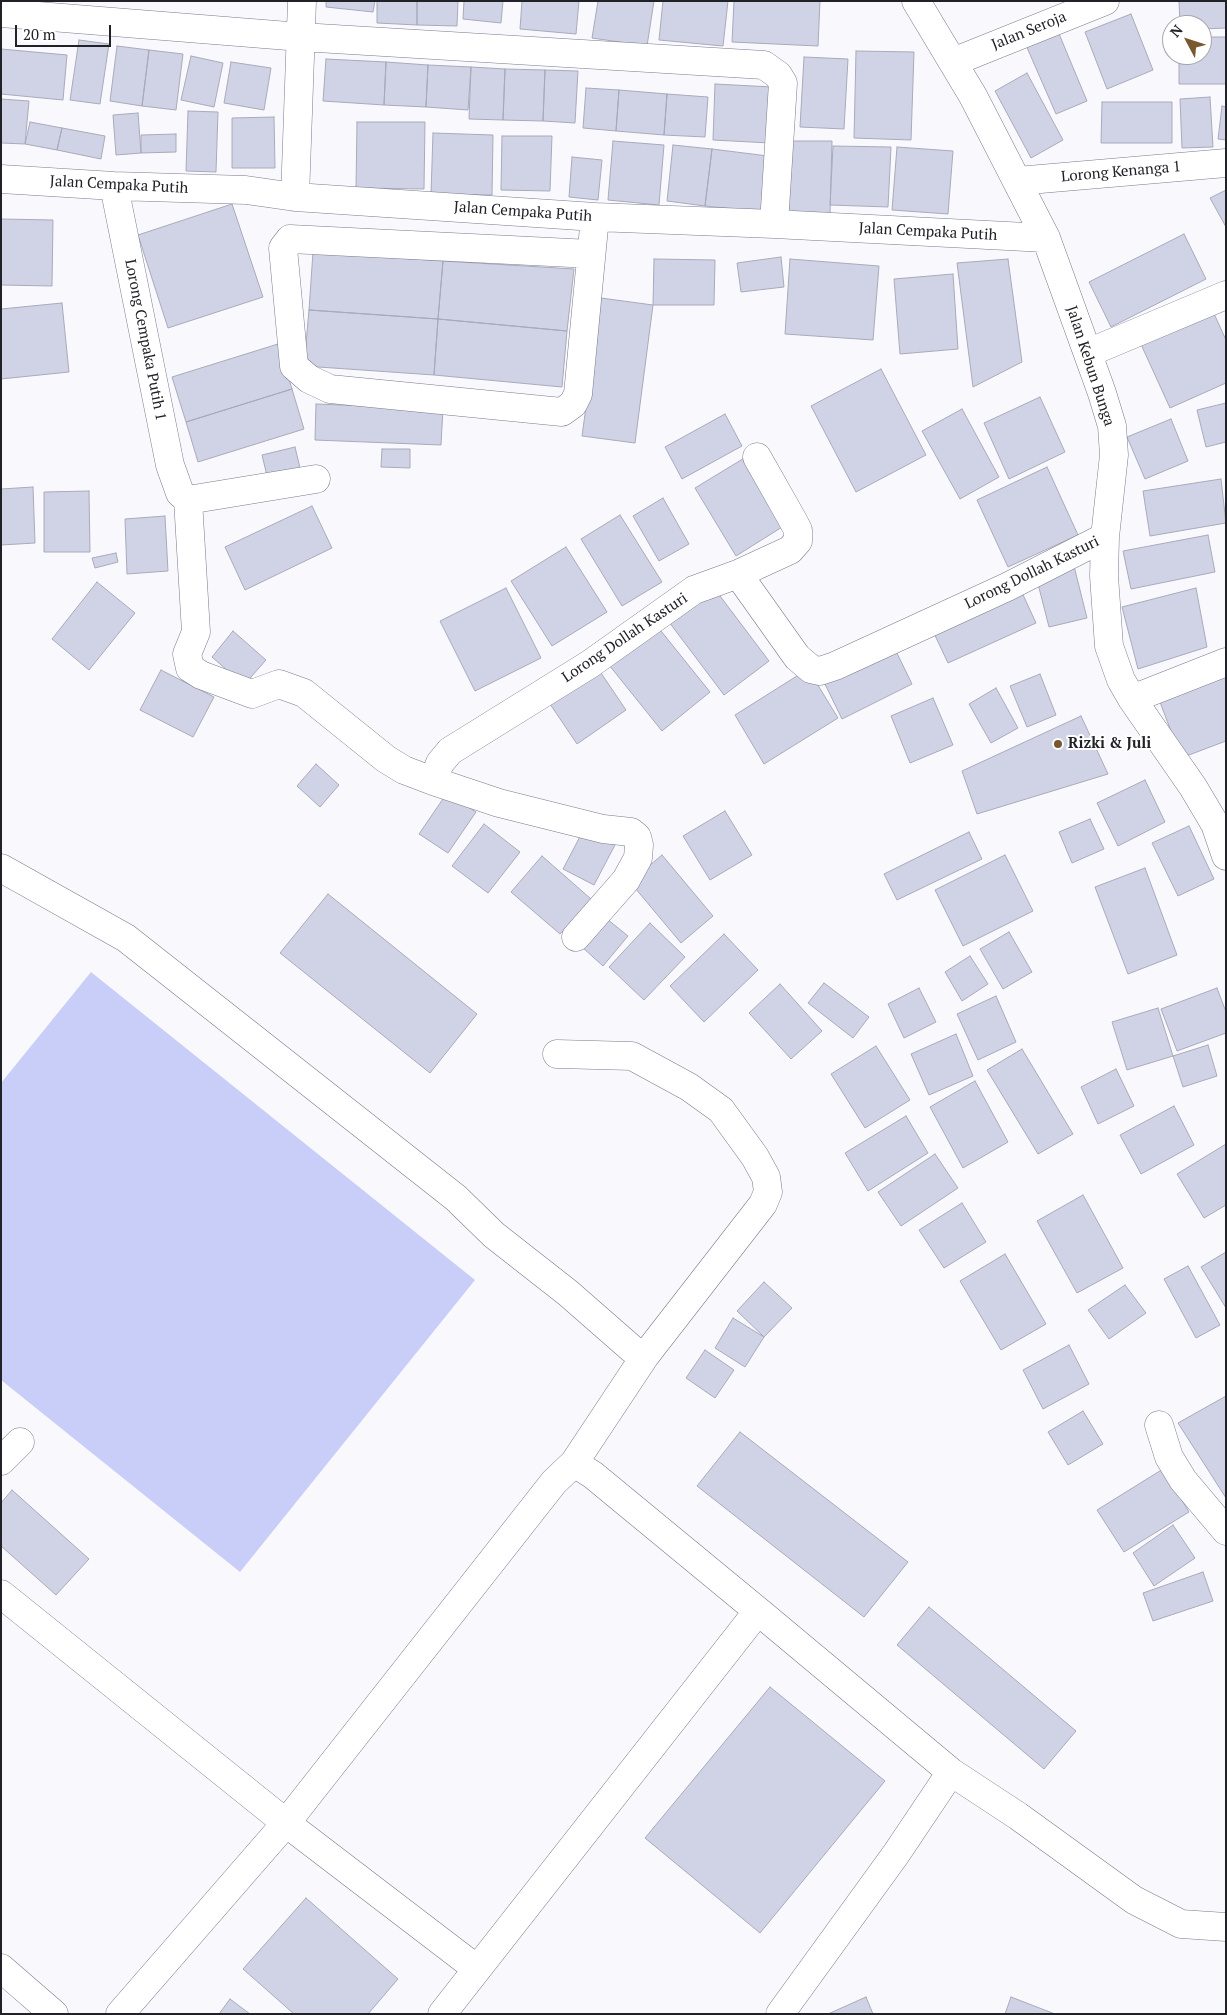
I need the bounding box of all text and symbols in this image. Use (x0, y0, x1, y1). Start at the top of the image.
street label: Jalan Seroja (989, 8, 1069, 54)
scale bar (18, 15, 114, 47)
north arrow (1162, 15, 1212, 65)
text: N (1165, 21, 1187, 41)
text: 20 m (23, 24, 56, 44)
street label: Lorong Kenanga 1 (1060, 158, 1182, 186)
street label: Jalan Cempaka Putih (49, 172, 189, 198)
street label: Jalan Cempaka Putih (453, 198, 593, 226)
street label: Jalan Cempaka Putih (858, 219, 998, 245)
street label: Lorong Cempaka Putih 1 (121, 258, 169, 422)
street label: Jalan Kebun Bunga (1062, 304, 1118, 428)
street label: Lorong Dollah Kasturi (962, 533, 1102, 613)
street label: Lorong Dollah Kasturi (559, 589, 691, 687)
place label: Rizki & Juli (1068, 735, 1151, 753)
marker: Rizki & Juli (1052, 738, 1064, 750)

